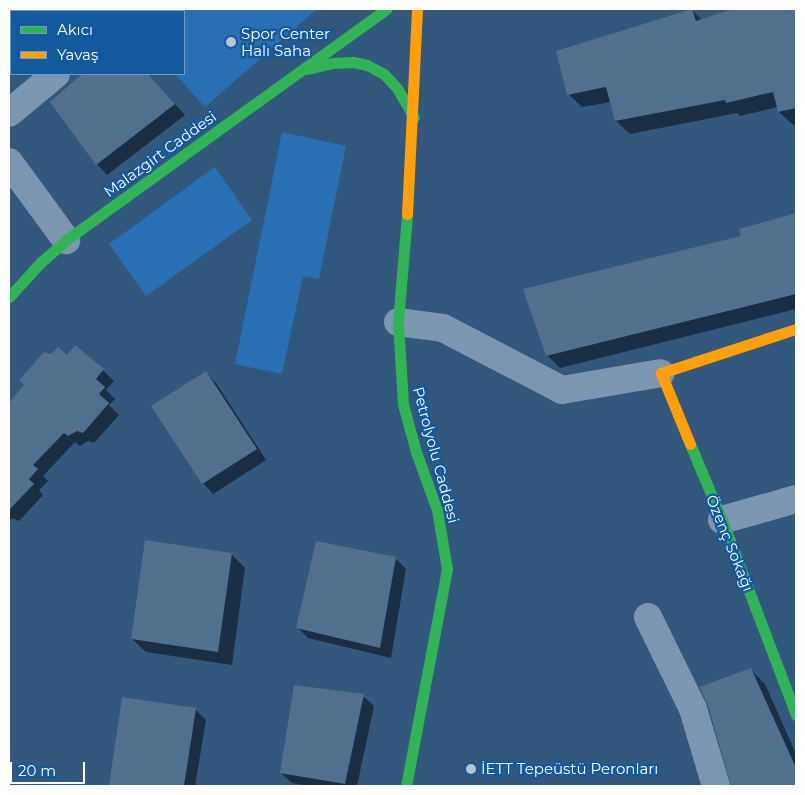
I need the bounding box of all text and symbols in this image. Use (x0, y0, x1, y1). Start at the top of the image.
legend (10, 10, 185, 75)
text: Akıcı (57, 20, 93, 39)
place label: Spor Center Halı Saha (241, 24, 330, 59)
marker: Spor Center Halı Saha (225, 36, 237, 48)
text: Yavaş (57, 45, 98, 64)
street label: Malazgirt Caddesi (100, 107, 220, 201)
street label: Petrolyolu Caddesi (409, 385, 463, 525)
street label: Özenç Sokağı (702, 492, 758, 594)
scale bar (12, 752, 88, 784)
place label: İETT Tepeüstü Peronları (481, 760, 658, 778)
text: 20 m (18, 761, 56, 780)
marker: İETT Tepeüstü Peronları (465, 763, 477, 775)

